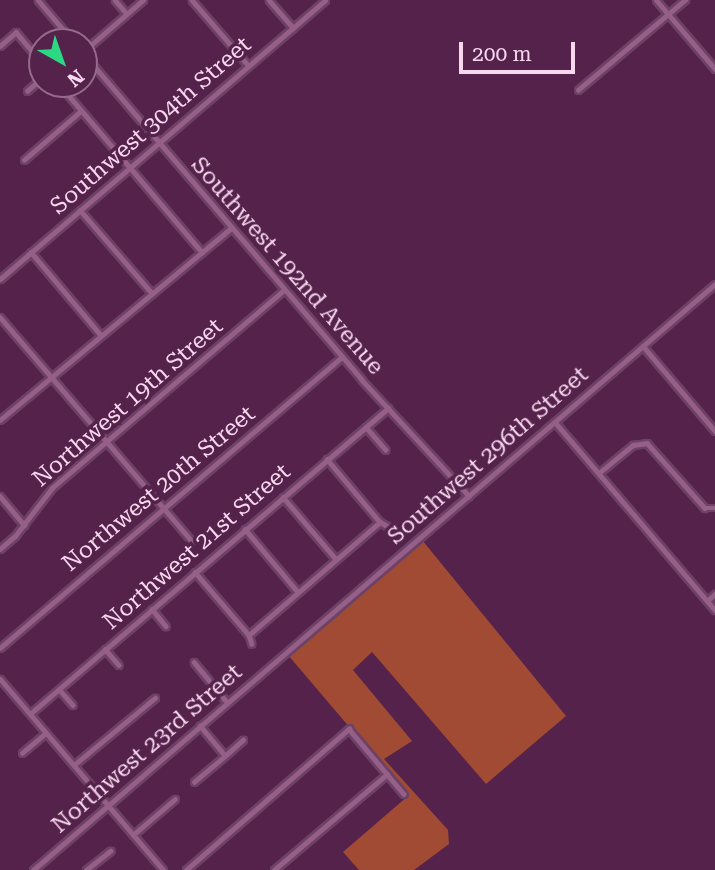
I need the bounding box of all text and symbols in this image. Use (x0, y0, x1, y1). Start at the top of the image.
north arrow (28, 28, 98, 98)
scale bar (463, 28, 578, 72)
street label: Southwest 304th Street (45, 31, 257, 221)
text: 200 m (472, 42, 532, 66)
text: N (63, 64, 89, 91)
street label: Southwest 192nd Avenue (185, 152, 389, 380)
street label: Northwest 19th Street (27, 313, 229, 493)
street label: Southwest 296th Street (382, 361, 594, 551)
street label: Northwest 20th Street (57, 400, 261, 578)
street label: Northwest 21st Street (98, 458, 296, 636)
street label: Northwest 23rd Street (46, 659, 248, 839)

